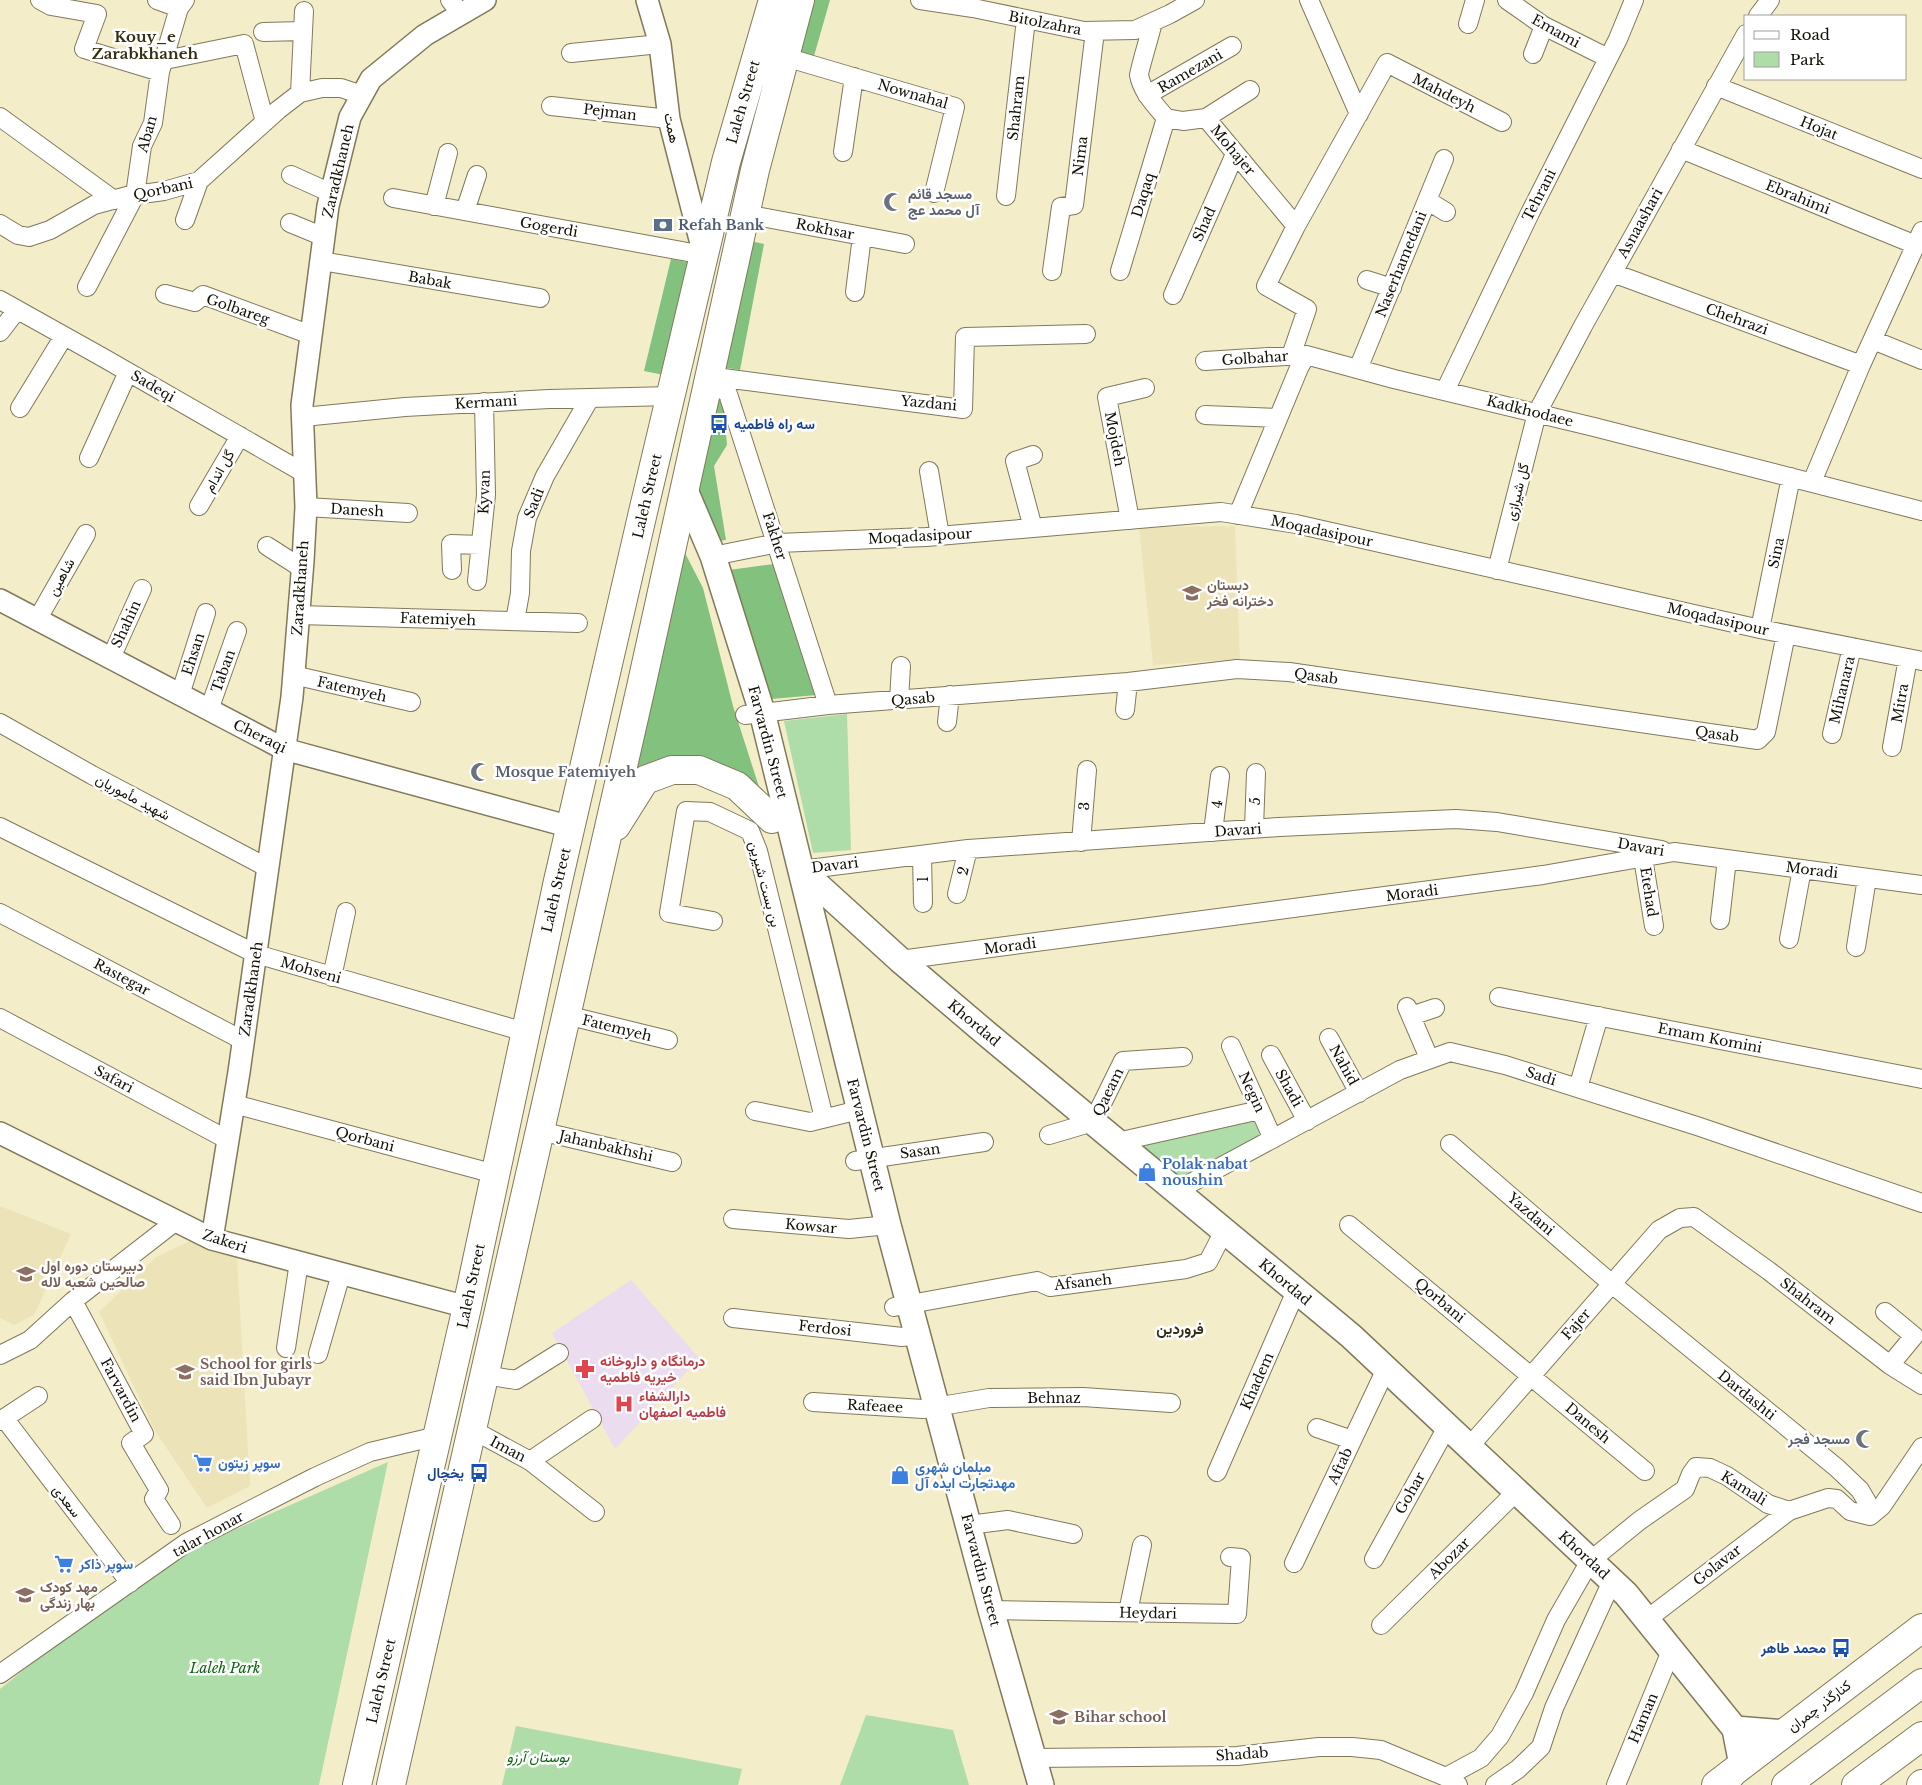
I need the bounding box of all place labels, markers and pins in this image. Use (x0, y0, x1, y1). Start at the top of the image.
place label: مسجد قائم آل محمد عج (908, 185, 981, 220)
mosque icon: مسجد قائم آل محمد عج (882, 191, 904, 213)
bank icon: Refah Bank (652, 214, 674, 236)
place label: Refah Bank (678, 216, 765, 234)
bus stop icon: سه راه فاطمیه (708, 413, 730, 435)
place label: سه راه فاطمیه (734, 415, 815, 433)
place label: دبستان دخترانه فخر (1206, 576, 1274, 610)
school or university icon: دبستان دخترانه فخر (1181, 582, 1203, 604)
mosque icon: Mosque Fatemiyeh (469, 761, 491, 783)
place label: Mosque Fatemiyeh (495, 763, 636, 781)
place label: Polak nabat noushin (1162, 1155, 1248, 1189)
shop icon: Polak nabat noushin (1136, 1161, 1158, 1183)
place label: دبیرستان دوره اول صالحین شعبه لاله (41, 1257, 145, 1291)
school or university icon: دبیرستان دوره اول صالحین شعبه لاله (15, 1263, 37, 1285)
place label: درمانگاه و داروخانه خیریه فاطمیه (600, 1352, 705, 1386)
place label: School for girls said Ibn Jubayr (200, 1355, 313, 1389)
pharmacy icon: درمانگاه و داروخانه خیریه فاطمیه (574, 1358, 596, 1380)
school or university icon: School for girls said Ibn Jubayr (174, 1361, 196, 1383)
place label: دارالشفاء فاطمیه اصفهان (639, 1387, 726, 1421)
hospital icon: دارالشفاء فاطمیه اصفهان (613, 1393, 635, 1415)
mosque icon: مسجد فجر (1854, 1428, 1876, 1450)
place label: مسجد فجر (1787, 1430, 1850, 1448)
supermarket icon: سوپر زیتون (192, 1452, 214, 1474)
place label: سوپر زیتون (218, 1454, 280, 1473)
place label: مبلمان شهری مهدتجارت ایده آل (915, 1458, 1016, 1492)
bus stop icon: یخچال (468, 1462, 490, 1484)
place label: یخچال (427, 1464, 464, 1483)
shop icon: مبلمان شهری مهدتجارت ایده آل (889, 1464, 911, 1486)
supermarket icon: سوپر ذاکر (53, 1553, 75, 1575)
place label: سوپر ذاکر (78, 1555, 133, 1574)
place label: مهد کودک بهار زندگی (40, 1578, 98, 1612)
school or university icon: مهد کودک بهار زندگی (14, 1584, 36, 1606)
bus stop icon: محمد طاهر (1830, 1637, 1852, 1659)
place label: محمد طاهر (1760, 1639, 1826, 1657)
school or university icon: Bihar school (1048, 1706, 1070, 1728)
place label: Bihar school (1074, 1708, 1167, 1726)

